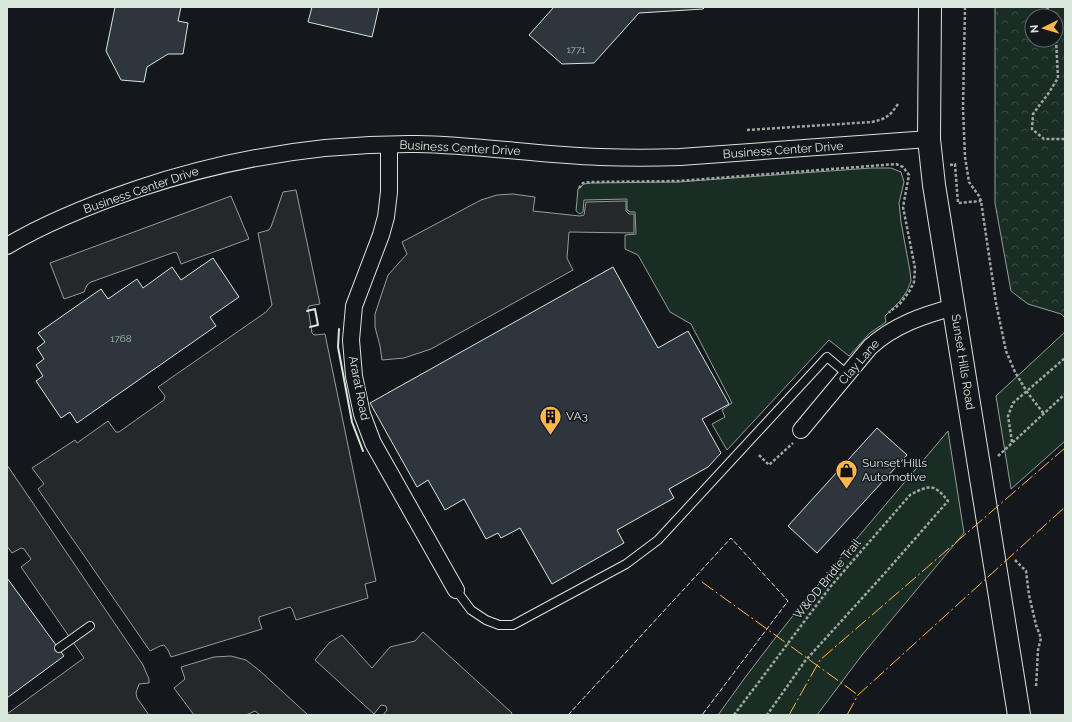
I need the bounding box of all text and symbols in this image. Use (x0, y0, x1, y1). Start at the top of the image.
north arrow (1024, 8, 1064, 48)
text: N (1028, 24, 1041, 34)
house number: 1771 (566, 44, 586, 55)
street label: Business Center Drive (399, 138, 521, 158)
street label: Business Center Drive (722, 139, 844, 161)
street label: Business Center Drive (82, 164, 200, 216)
street label: Sunset Hills Road (949, 313, 977, 411)
house number: 1768 (110, 333, 132, 344)
street label: Clay Lane (836, 337, 882, 387)
street label: Ararat Road (346, 355, 372, 421)
building icon: VA3 (537, 403, 563, 436)
place label: VA3 (566, 409, 588, 423)
place label: Sunset Hills Automotive (862, 456, 927, 484)
shop icon: Sunset Hills Automotive (834, 457, 860, 490)
street label: W&OD Bridle Trail (790, 536, 864, 622)

